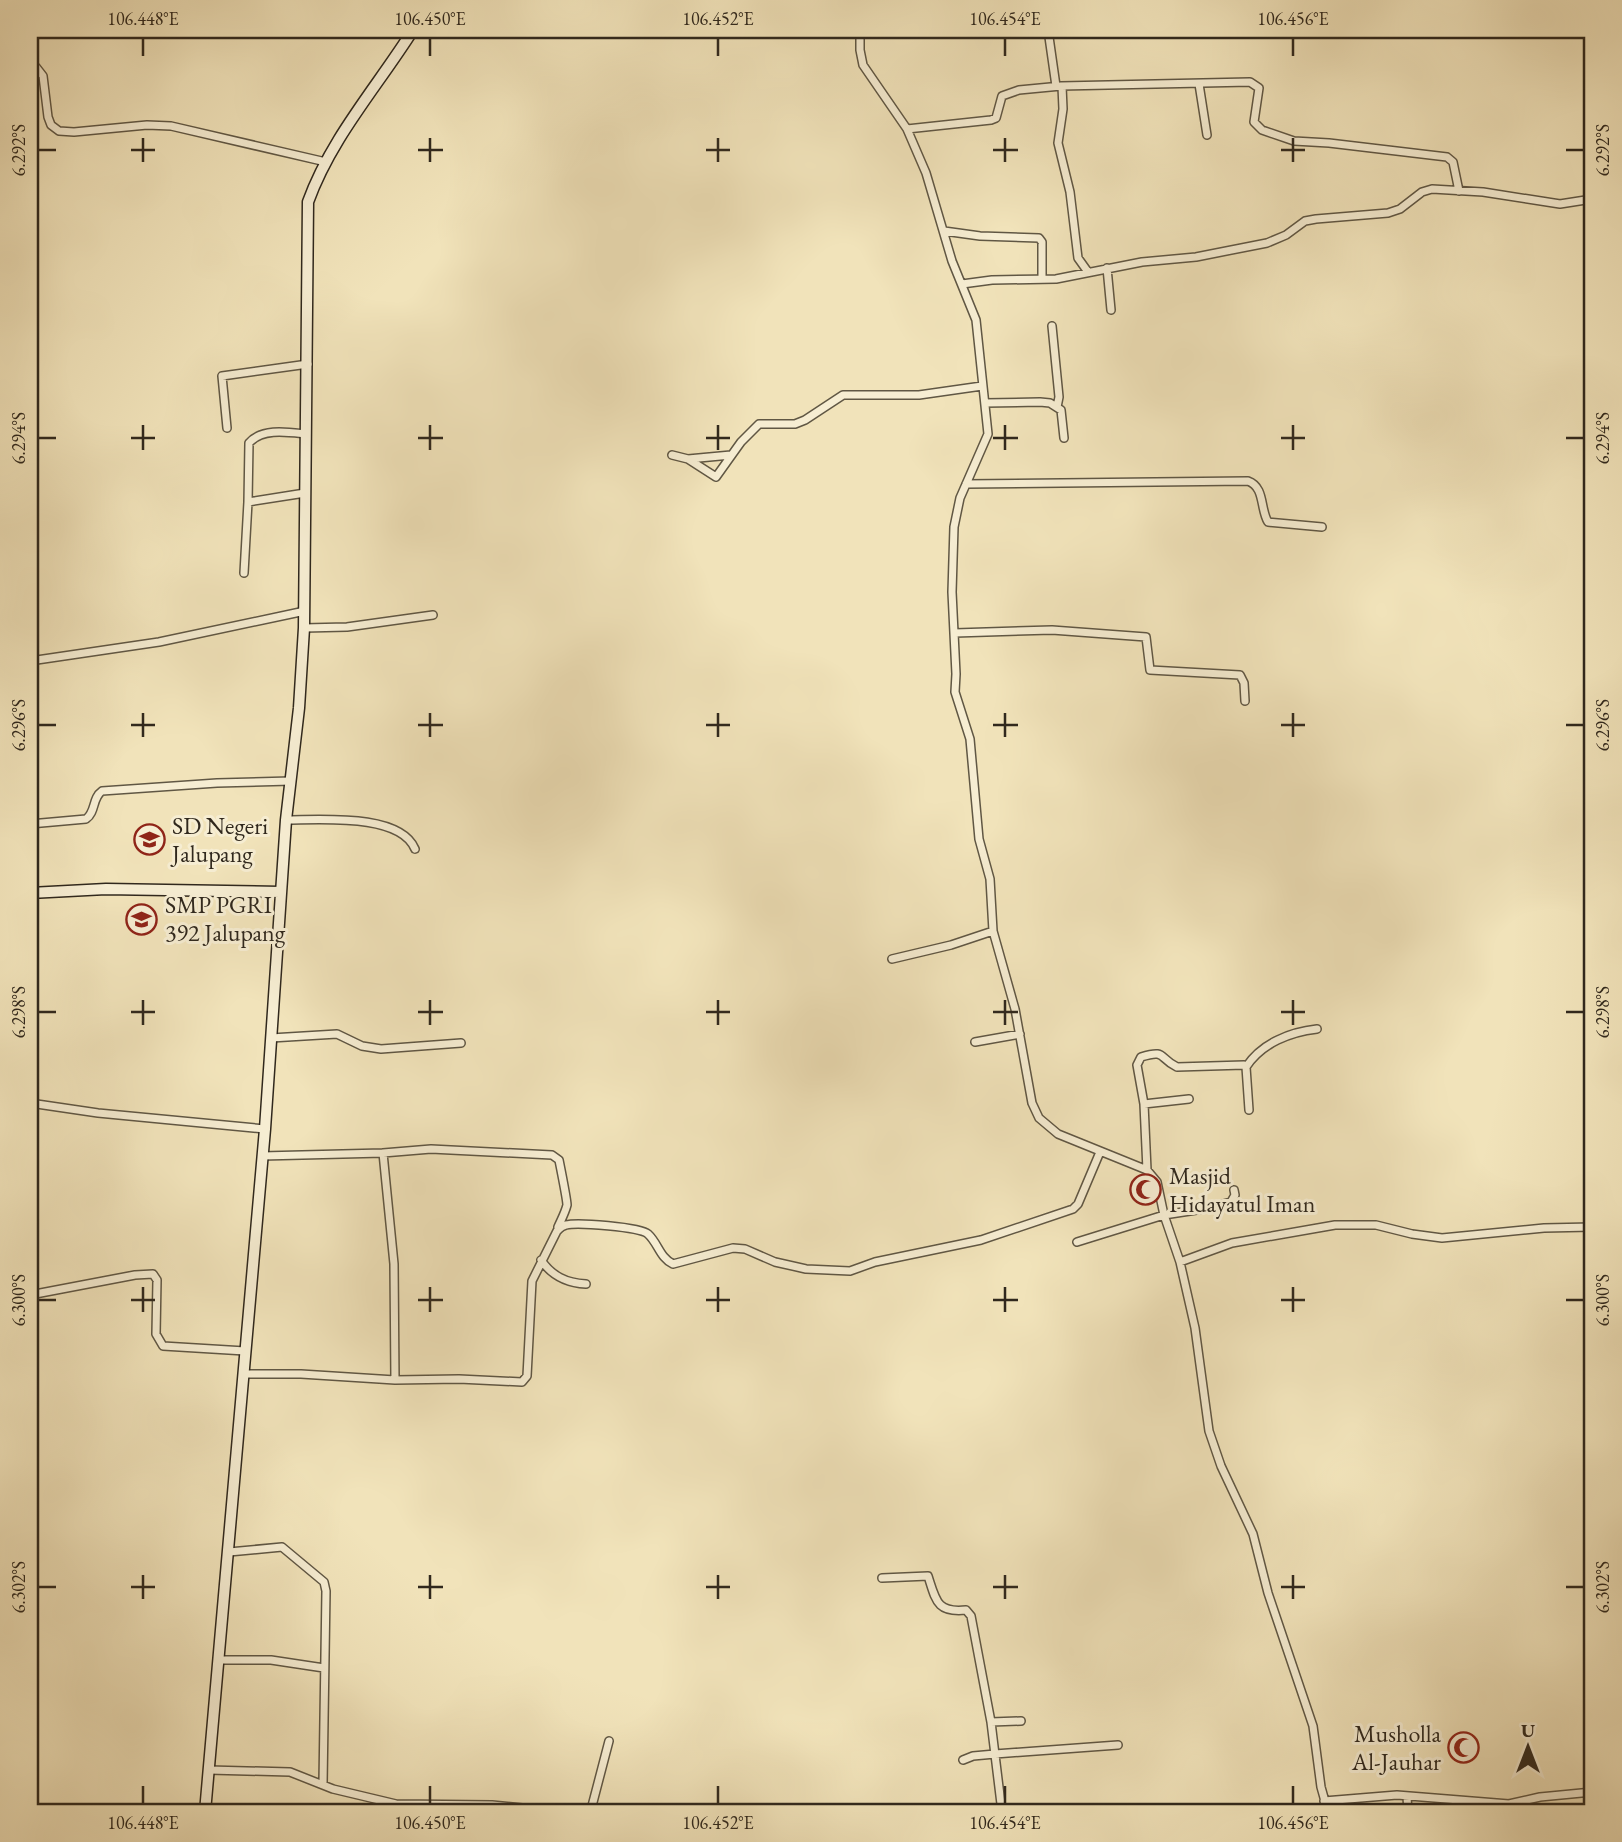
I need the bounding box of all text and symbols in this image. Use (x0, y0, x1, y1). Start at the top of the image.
text: 106.448°E (107, 7, 179, 30)
text: 106.450°E (394, 7, 466, 30)
text: 106.452°E (682, 7, 754, 30)
text: 106.454°E (969, 7, 1041, 30)
text: 106.456°E (1257, 7, 1329, 30)
text: 6.292°S (7, 124, 30, 176)
text: 6.292°S (1591, 124, 1614, 176)
text: 6.294°S (7, 412, 30, 464)
text: 6.294°S (1591, 412, 1614, 464)
text: 6.296°S (7, 699, 30, 751)
text: 6.296°S (1591, 699, 1614, 751)
place label: SD Negeri Jalupang (170, 810, 268, 869)
school or university icon: SD Negeri Jalupang (132, 823, 166, 857)
place label: SMP PGRI 392 Jalupang (165, 889, 286, 948)
school or university icon: SMP PGRI 392 Jalupang (125, 902, 159, 936)
text: 6.298°S (7, 986, 30, 1038)
text: 6.298°S (1591, 986, 1614, 1038)
place label: Masjid Hidayatul Iman (1169, 1160, 1316, 1219)
mosque icon: Masjid Hidayatul Iman (1129, 1173, 1163, 1207)
text: 6.300°S (7, 1274, 30, 1326)
text: 6.300°S (1591, 1274, 1614, 1326)
text: 6.302°S (7, 1561, 30, 1613)
text: 6.302°S (1591, 1561, 1614, 1613)
north arrow (1492, 1713, 1562, 1783)
place label: Musholla Al-Jauhar (1351, 1718, 1441, 1777)
text: U (1521, 1718, 1535, 1743)
mosque icon: Musholla Al-Jauhar (1447, 1731, 1481, 1765)
text: 106.448°E (107, 1811, 179, 1834)
text: 106.450°E (394, 1811, 466, 1834)
text: 106.452°E (682, 1811, 754, 1834)
text: 106.454°E (969, 1811, 1041, 1834)
text: 106.456°E (1257, 1811, 1329, 1834)

